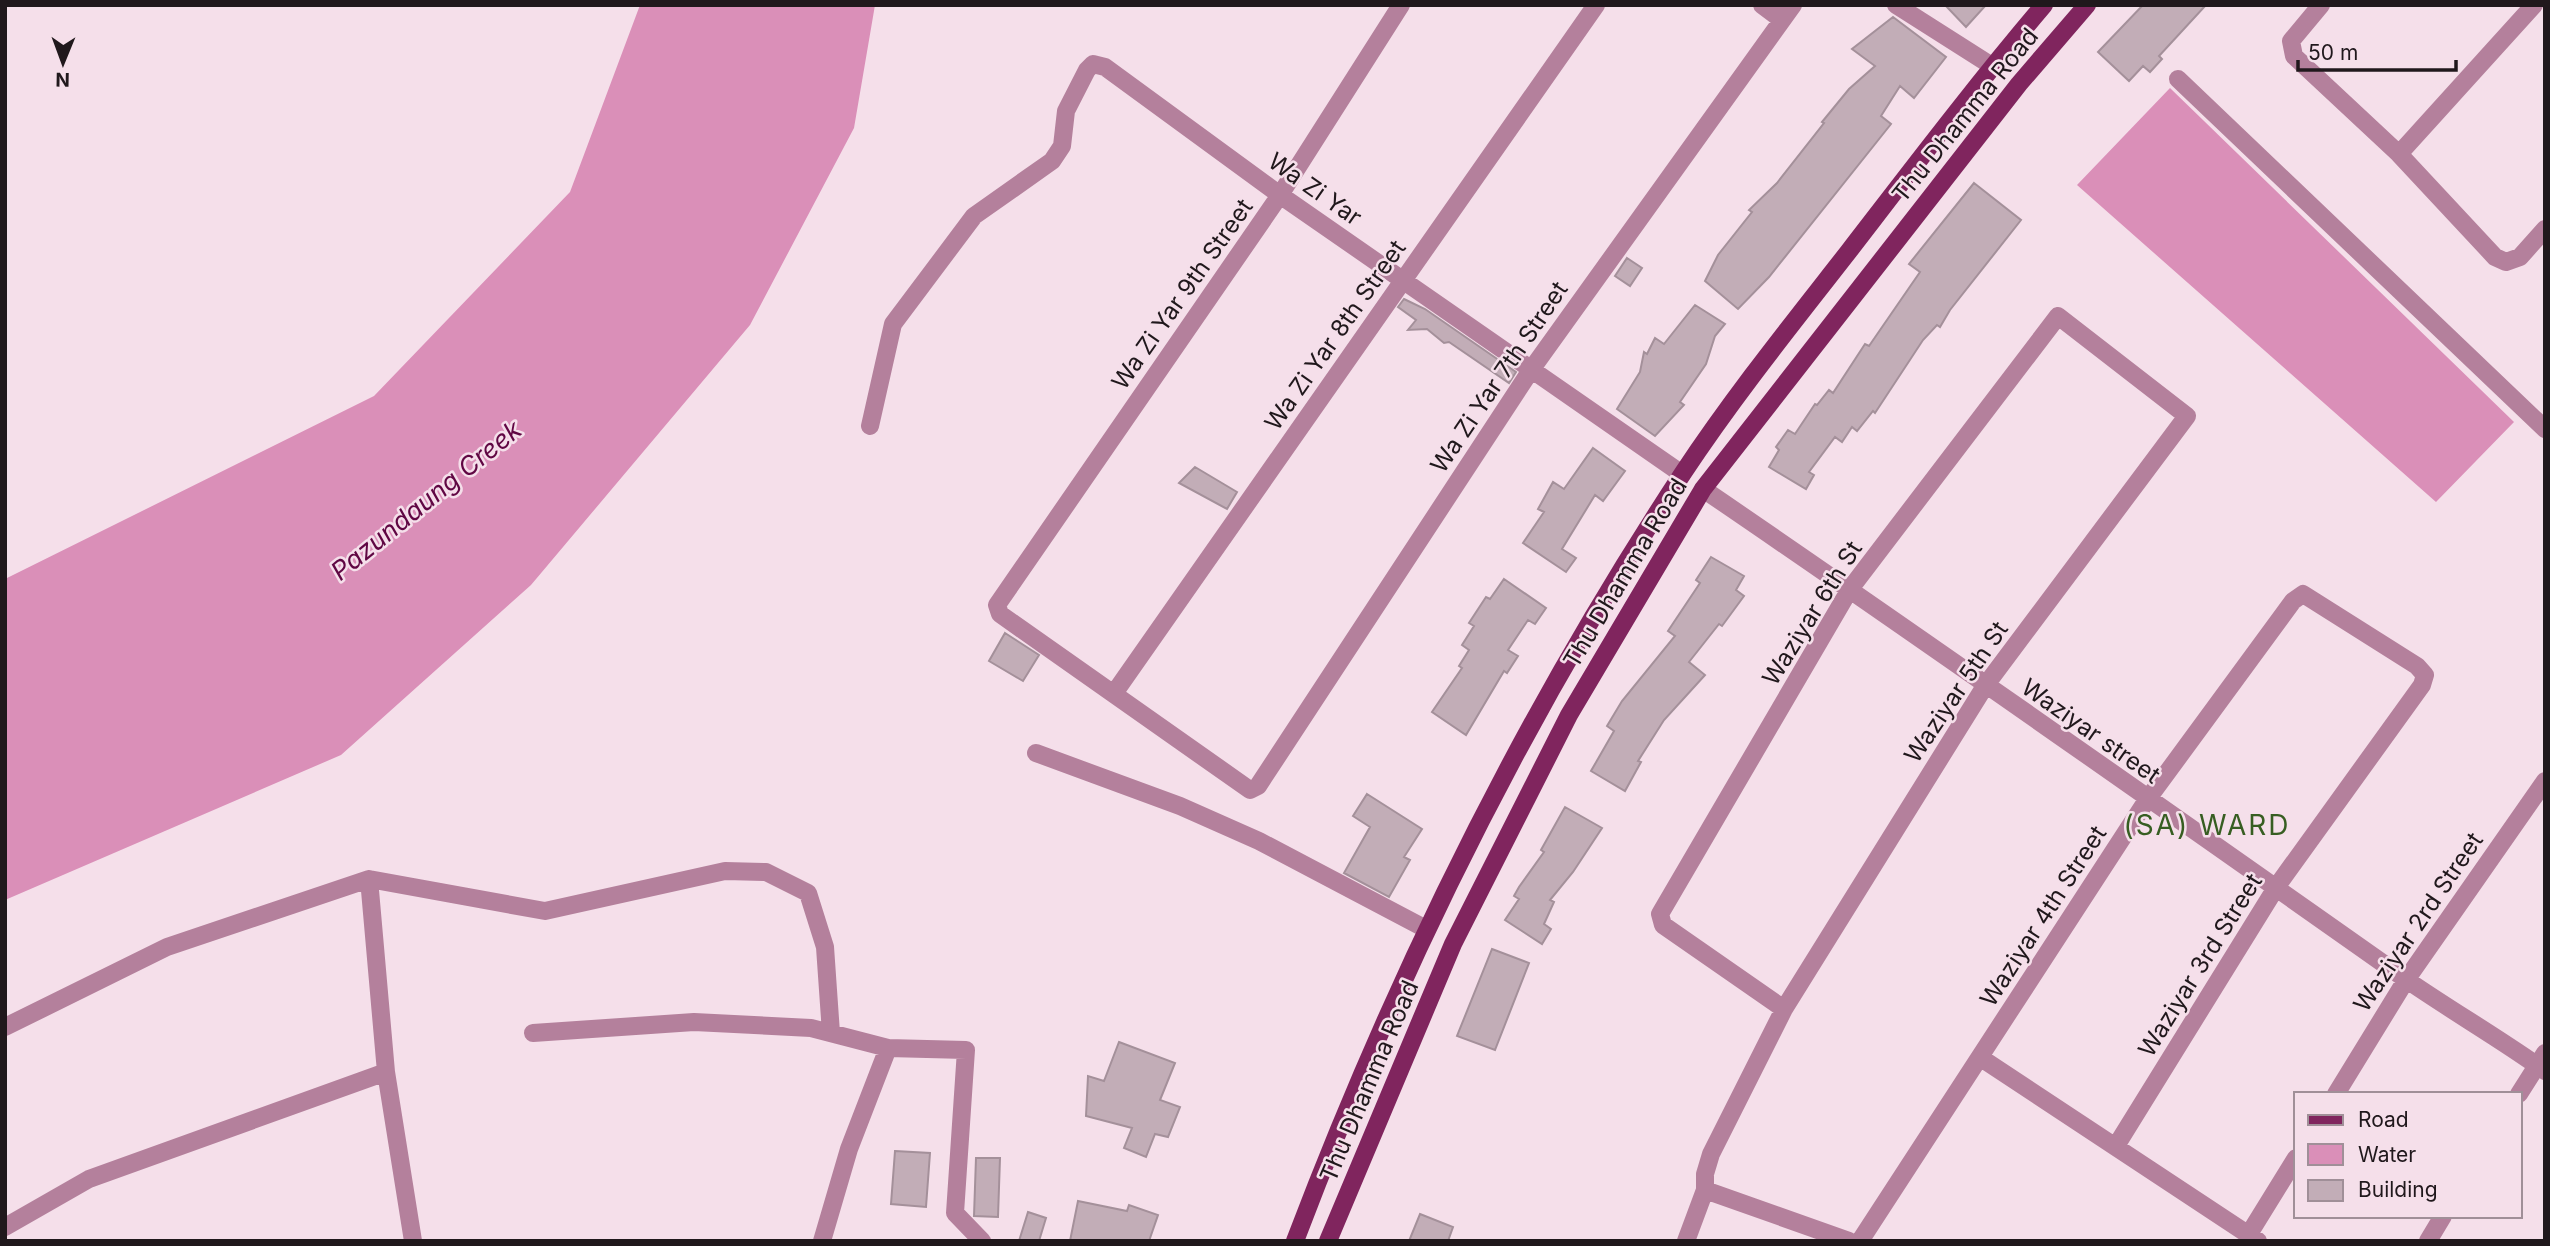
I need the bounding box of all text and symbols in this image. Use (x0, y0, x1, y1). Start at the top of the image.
street label: Thu Dhamma Road (1886, 22, 2044, 208)
north arrow (28, 28, 98, 98)
scale bar (2298, 28, 2456, 72)
text: 50 m (2308, 40, 2358, 65)
text: N (55, 68, 70, 91)
street label: Wa Zi Yar (1263, 146, 1367, 232)
street label: Wa Zi Yar 9th Street (1105, 193, 1259, 395)
street label: Wa Zi Yar 8th Street (1258, 234, 1412, 436)
street label: Wa Zi Yar 7th Street (1424, 276, 1574, 478)
water label: Pazundaung Creek (325, 413, 528, 586)
street label: Thu Dhamma Road (1557, 473, 1693, 673)
street label: Waziyar 6th St (1756, 535, 1868, 690)
street label: Waziyar 5th St (1898, 616, 2014, 768)
street label: Waziyar street (2016, 672, 2166, 790)
district label: (SA) WARD (2123, 808, 2291, 842)
street label: Waziyar 4th Street (1974, 820, 2112, 1012)
street label: Waziyar 2rd Street (2347, 827, 2489, 1017)
street label: Waziyar 3rd Street (2132, 868, 2268, 1062)
street label: Thu Dhamma Road (1313, 976, 1425, 1186)
legend (2294, 1092, 2522, 1218)
text: Road (2358, 1107, 2409, 1132)
text: Water (2358, 1142, 2416, 1167)
text: Building (2358, 1177, 2438, 1202)

